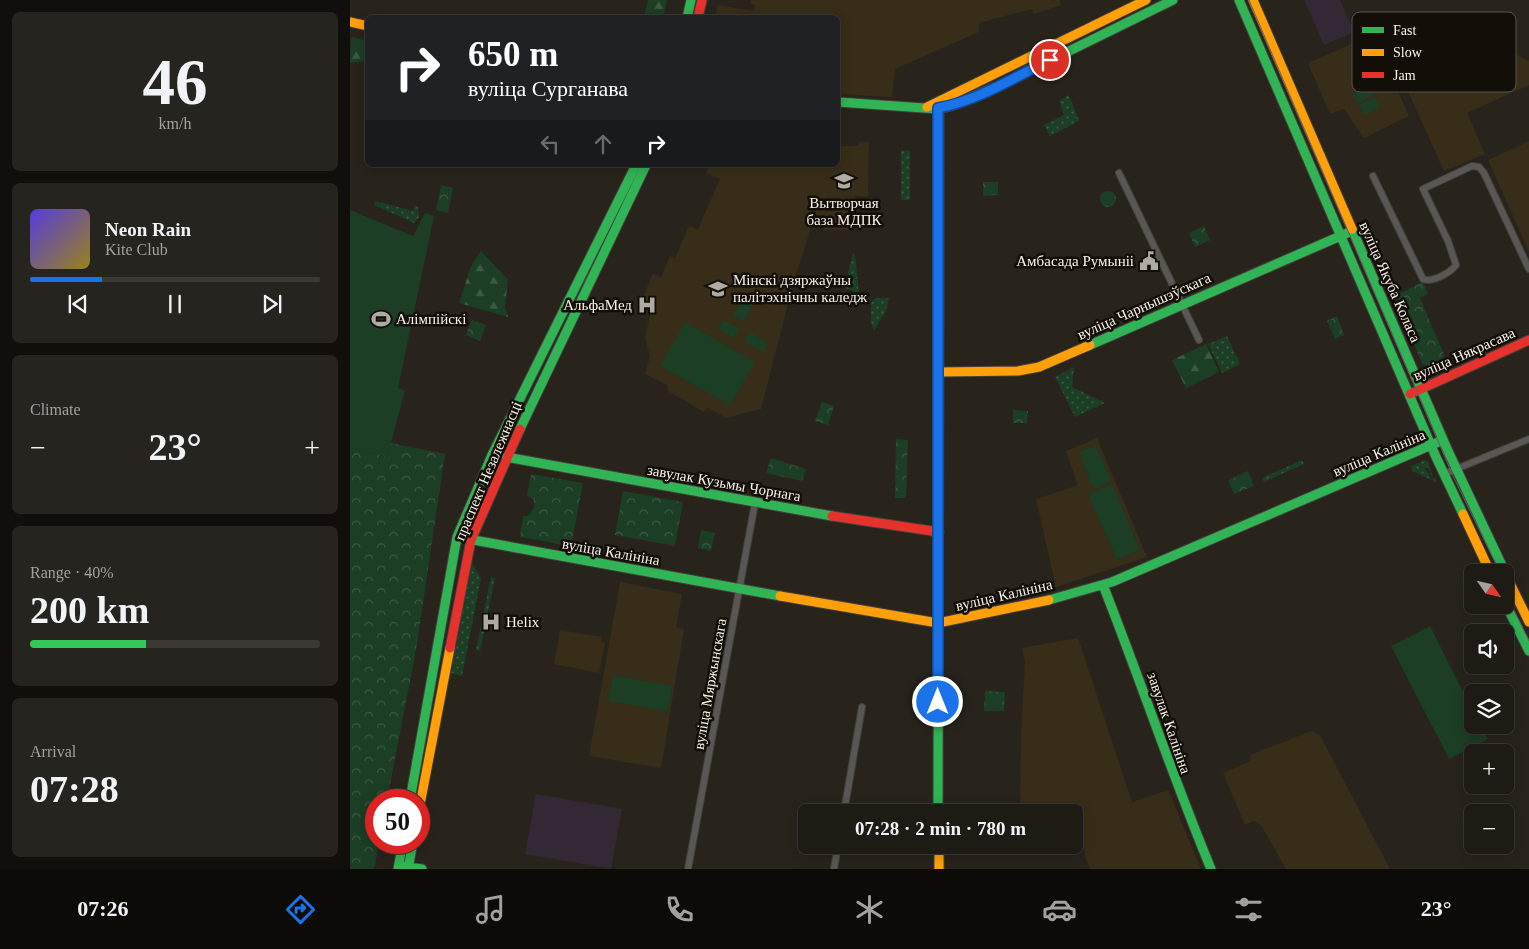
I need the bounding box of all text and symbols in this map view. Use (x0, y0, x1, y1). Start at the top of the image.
legend (1352, 12, 1516, 92)
text: Fast (1393, 23, 1416, 38)
icon: right (385, 35, 450, 100)
text: 650 m (468, 35, 558, 74)
pin (1029, 39, 1071, 81)
text: Slow (1393, 45, 1423, 60)
text: 46 (143, 46, 208, 118)
icon: arrive (1036, 46, 1064, 74)
text: Jam (1393, 68, 1416, 83)
text: вуліца Сурганава (468, 76, 628, 101)
text: km/h (159, 115, 191, 132)
icon: left (536, 130, 564, 158)
icon: ahead (589, 130, 617, 158)
icon: right (642, 130, 670, 158)
school or university icon: Вытворчая база МДПК (833, 170, 855, 192)
place label: Вытворчая база МДПК (806, 195, 883, 228)
text: Neon Rain (105, 219, 191, 240)
street label: вуліца Якуба Коласа (1356, 219, 1424, 345)
text: Kite Club (105, 241, 168, 258)
public building icon: Амбасада Румыніі (1138, 250, 1160, 272)
place label: Амбасада Румыніі (1016, 253, 1134, 269)
street label: вуліца Чарнышэўскага (1075, 269, 1213, 343)
place label: Мінскі дзяржаўны палітэхнічны каледж (733, 272, 868, 305)
school or university icon: Мінскі дзяржаўны палітэхнічны каледж (707, 278, 729, 300)
icon: previous (64, 290, 92, 318)
icon: pause (161, 290, 189, 318)
icon: next (258, 290, 286, 318)
hospital icon: АльфаМед (636, 294, 658, 316)
place label: АльфаМед (563, 297, 632, 313)
sports icon: Алімпійскі (370, 308, 392, 330)
place label: Алімпійскі (396, 311, 466, 327)
street label: вуліца Някрасава (1411, 324, 1518, 384)
street label: праспект Незалежнасці (451, 399, 525, 543)
text: Climate (30, 401, 81, 418)
text: 23° (148, 426, 202, 468)
street label: вуліца Калініна (1330, 426, 1428, 480)
text: − (30, 432, 46, 463)
text: + (304, 432, 320, 463)
street label: завулак Кузьмы Чорнага (646, 462, 802, 504)
street label: вуліца Калініна (561, 536, 661, 569)
text: Range · 40% (30, 564, 114, 581)
north arrow (1464, 564, 1514, 614)
map controls (1464, 564, 1514, 854)
street label: вуліца Калініна (954, 576, 1054, 614)
text: 200 km (30, 589, 149, 631)
hospital icon: Helix (480, 611, 502, 633)
place label: Helix (506, 614, 540, 630)
street label: вуліца Мяржынскага (691, 617, 729, 751)
button: sound (1464, 624, 1514, 674)
street label: завулак Калініна (1144, 670, 1194, 776)
position arrow (911, 675, 963, 727)
button: layers (1464, 684, 1514, 734)
text: Arrival (30, 743, 76, 760)
button: + (1464, 744, 1514, 794)
text: 07:28 (30, 768, 119, 810)
speed limit sign: 50 (365, 789, 430, 854)
button: − (1464, 804, 1514, 854)
text: 07:28 · 2 min · 780 m (855, 818, 1026, 839)
icon: directions (283, 892, 318, 927)
icon: music (473, 892, 508, 927)
icon: phone (662, 892, 697, 927)
icon: climate (852, 892, 887, 927)
icon: car (1042, 892, 1077, 927)
icon: filters (1231, 892, 1266, 927)
text: 07:26 (77, 896, 129, 921)
text: 23° (1421, 896, 1452, 921)

